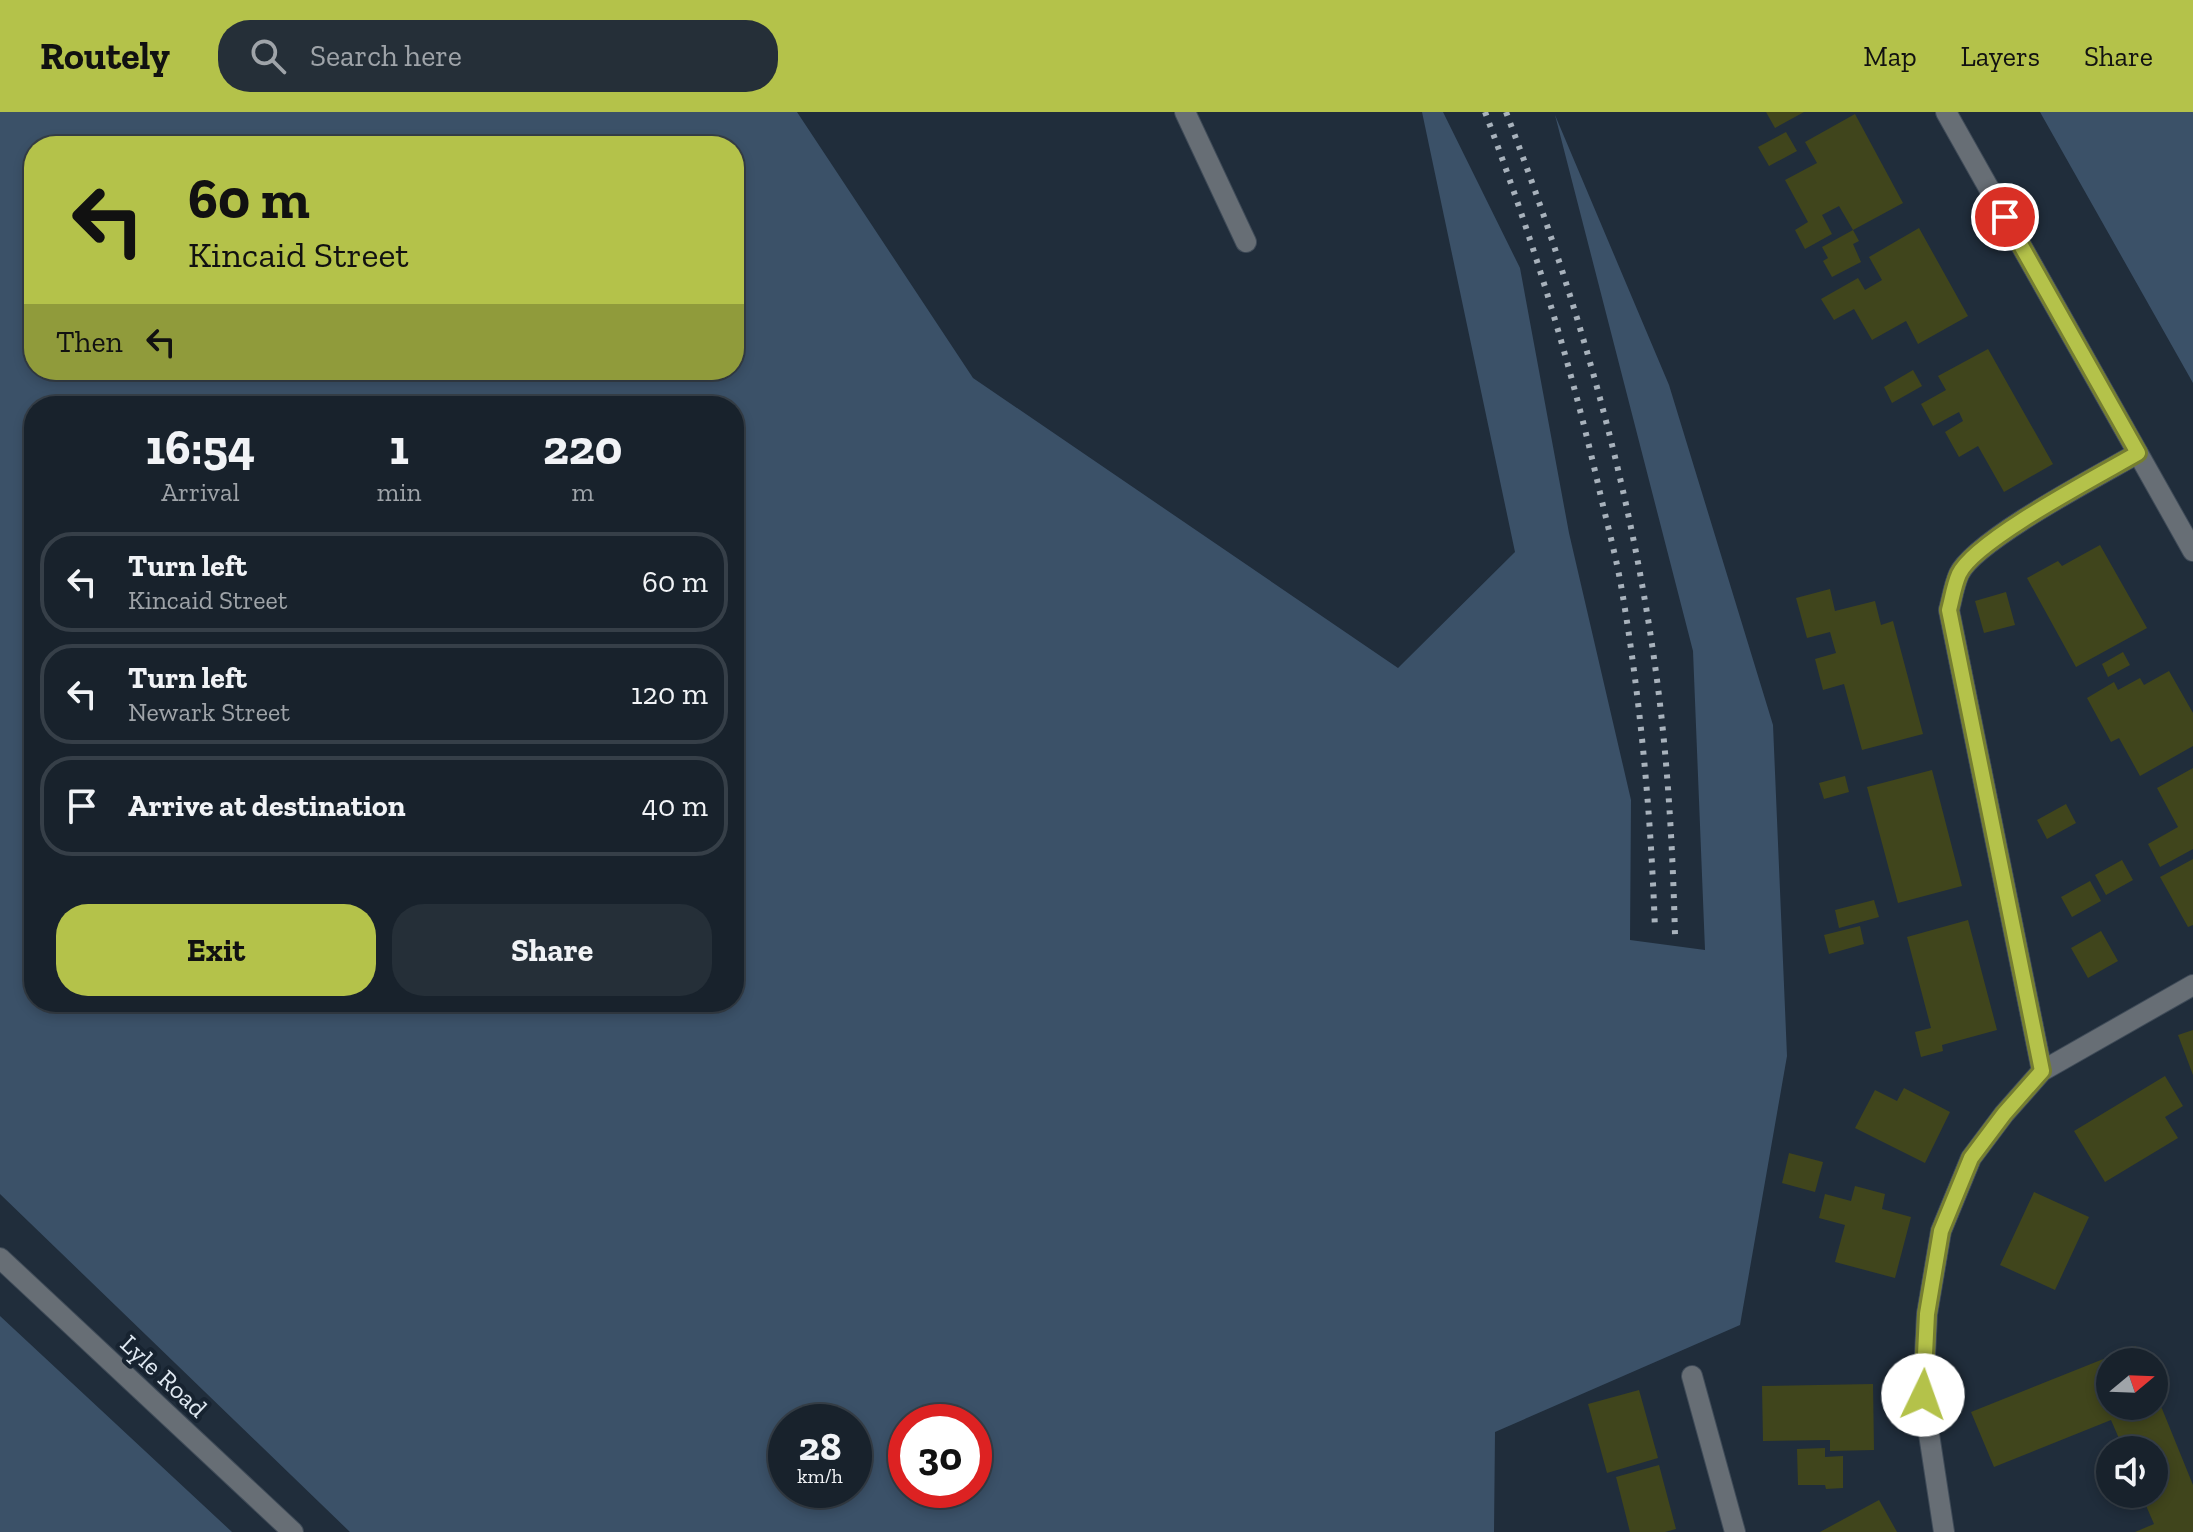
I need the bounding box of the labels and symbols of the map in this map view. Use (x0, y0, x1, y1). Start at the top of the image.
pin (1971, 183, 2039, 251)
street label: Lyle Road (114, 1328, 214, 1424)
north arrow (2096, 1348, 2168, 1420)
position arrow (1881, 1353, 1965, 1437)
speed limit sign: 30 (888, 1404, 992, 1508)

